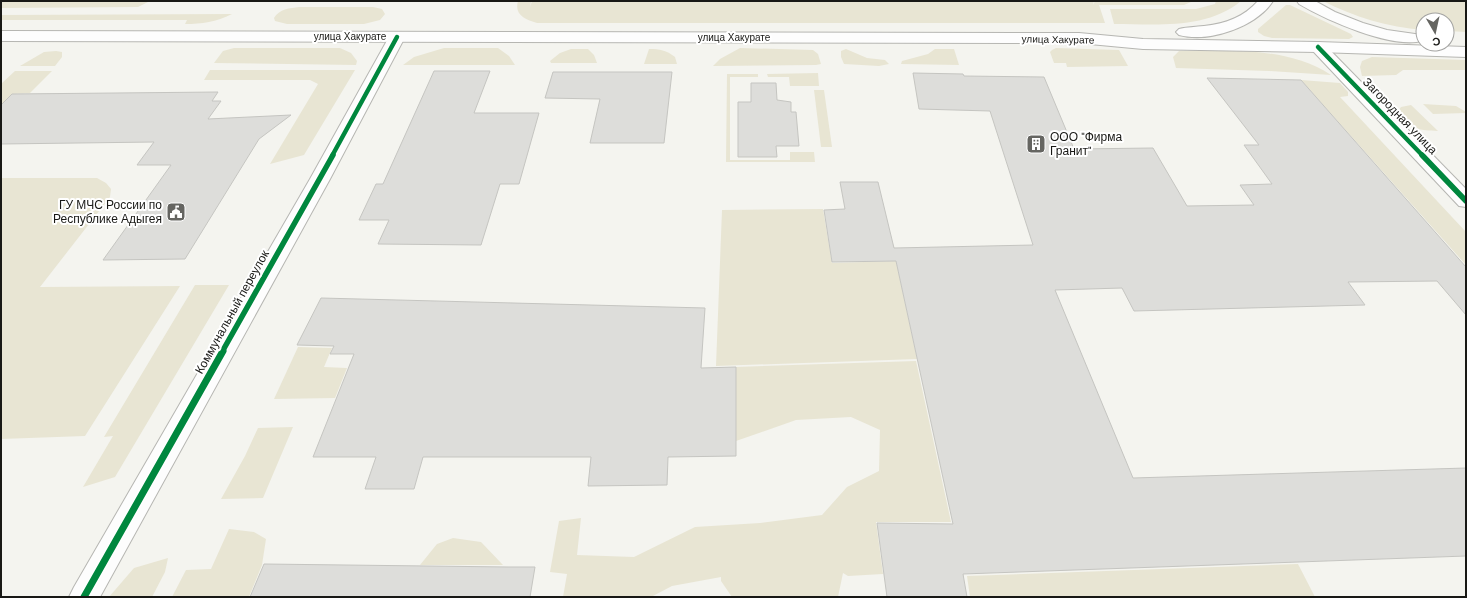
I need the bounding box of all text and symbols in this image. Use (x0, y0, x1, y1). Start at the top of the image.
north arrow (1415, 12, 1455, 52)
street label: улица Хакурате (314, 30, 387, 43)
street label: улица Хакурате (698, 31, 771, 44)
street label: улица Хакурате (1022, 32, 1095, 47)
text: С (1431, 34, 1442, 49)
street label: Загородная улица (1359, 74, 1441, 158)
place label: ООО "Фирма Гранит" (1050, 129, 1122, 159)
building icon: ООО "Фирма Гранит" (1025, 133, 1047, 155)
place label: ГУ МЧС России по Республике Адыгея (53, 197, 162, 227)
public building icon: ГУ МЧС России по Республике Адыгея (165, 201, 187, 223)
street label: Коммунальный переулок (191, 247, 273, 377)

